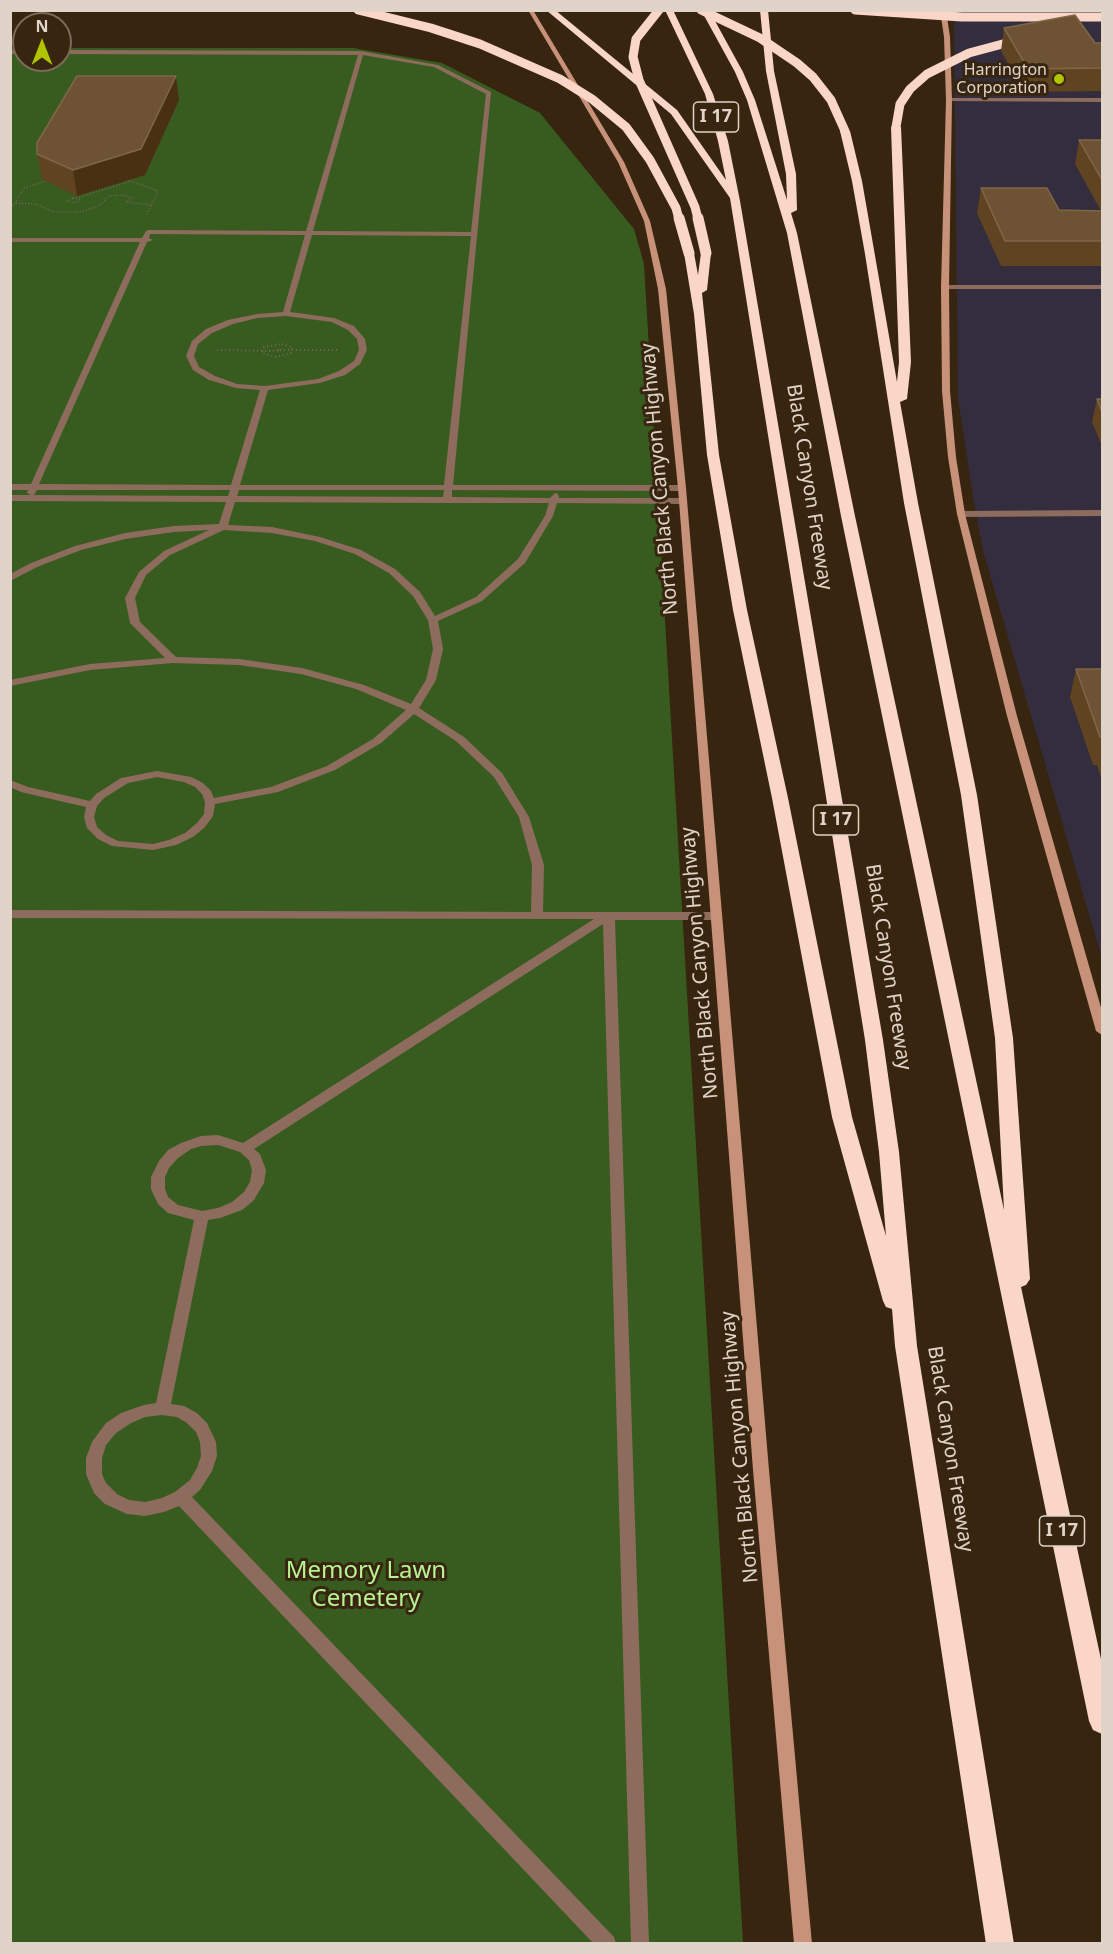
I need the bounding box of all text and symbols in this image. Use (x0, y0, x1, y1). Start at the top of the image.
north arrow (12, 12, 72, 72)
text: N (35, 15, 49, 37)
place label: Harrington Corporation (956, 60, 1047, 98)
marker: Harrington Corporation (1052, 72, 1066, 86)
road number: I 17 (694, 102, 738, 132)
street label: North Black Canyon Highway (636, 342, 684, 616)
street label: Black Canyon Freeway (781, 382, 837, 592)
road number: I 17 (814, 805, 858, 835)
street label: North Black Canyon Highway (676, 826, 724, 1100)
street label: Black Canyon Freeway (860, 862, 916, 1072)
street label: North Black Canyon Highway (716, 1310, 764, 1584)
street label: Black Canyon Freeway (922, 1344, 978, 1554)
road number: I 17 (1040, 1516, 1084, 1546)
park label: Memory Lawn Cemetery (286, 1557, 446, 1613)

